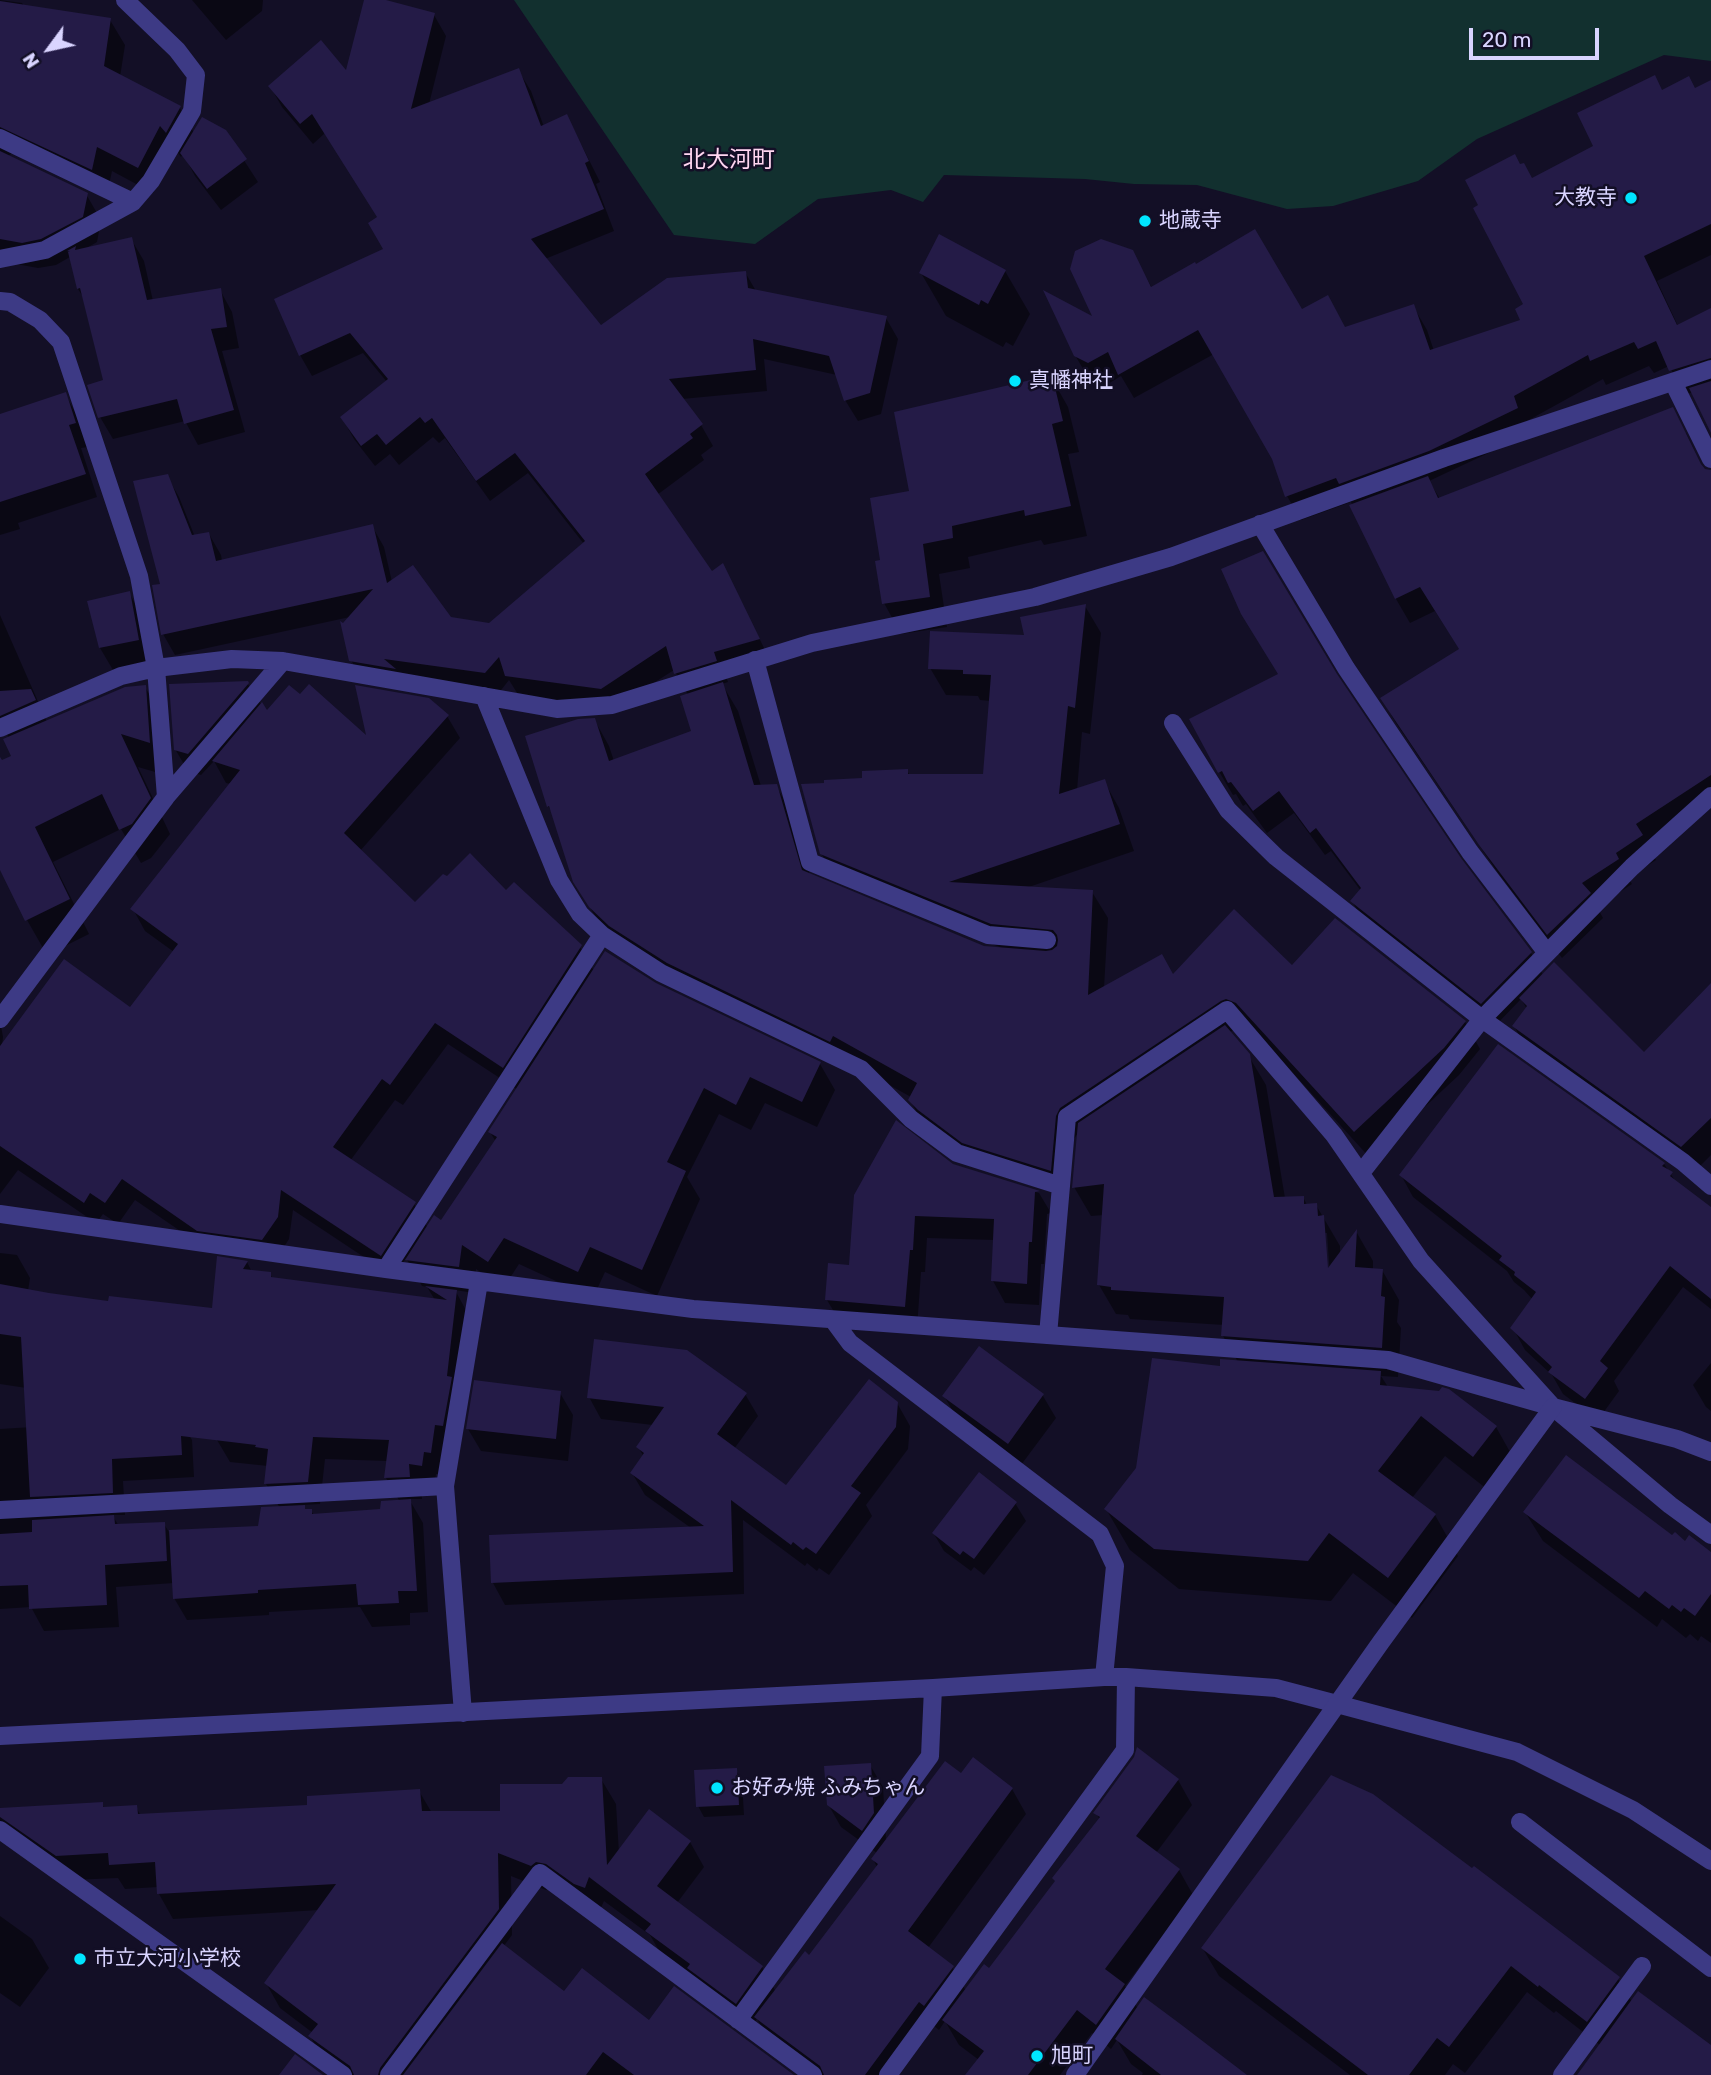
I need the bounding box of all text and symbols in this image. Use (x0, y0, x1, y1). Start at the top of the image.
north arrow (14, 14, 84, 84)
scale bar (1473, 14, 1602, 58)
text: 20 m (1482, 27, 1531, 52)
text: N (18, 49, 44, 73)
district label: 北大河町 (683, 146, 775, 174)
place label: 大教寺 (1554, 185, 1617, 211)
marker: 大教寺 (1623, 190, 1639, 206)
place label: 地蔵寺 (1159, 208, 1222, 234)
marker: 地蔵寺 (1137, 213, 1153, 229)
place label: 真幡神社 (1029, 368, 1113, 394)
marker: 真幡神社 (1007, 373, 1023, 389)
place label: お好み焼 ふみちゃん (731, 1775, 925, 1801)
marker: お好み焼 ふみちゃん (709, 1780, 725, 1796)
place label: 市立大河小学校 (94, 1946, 241, 1972)
marker: 市立大河小学校 (72, 1951, 88, 1967)
place label: 旭町 (1051, 2043, 1093, 2069)
marker: 旭町 (1029, 2048, 1045, 2064)

